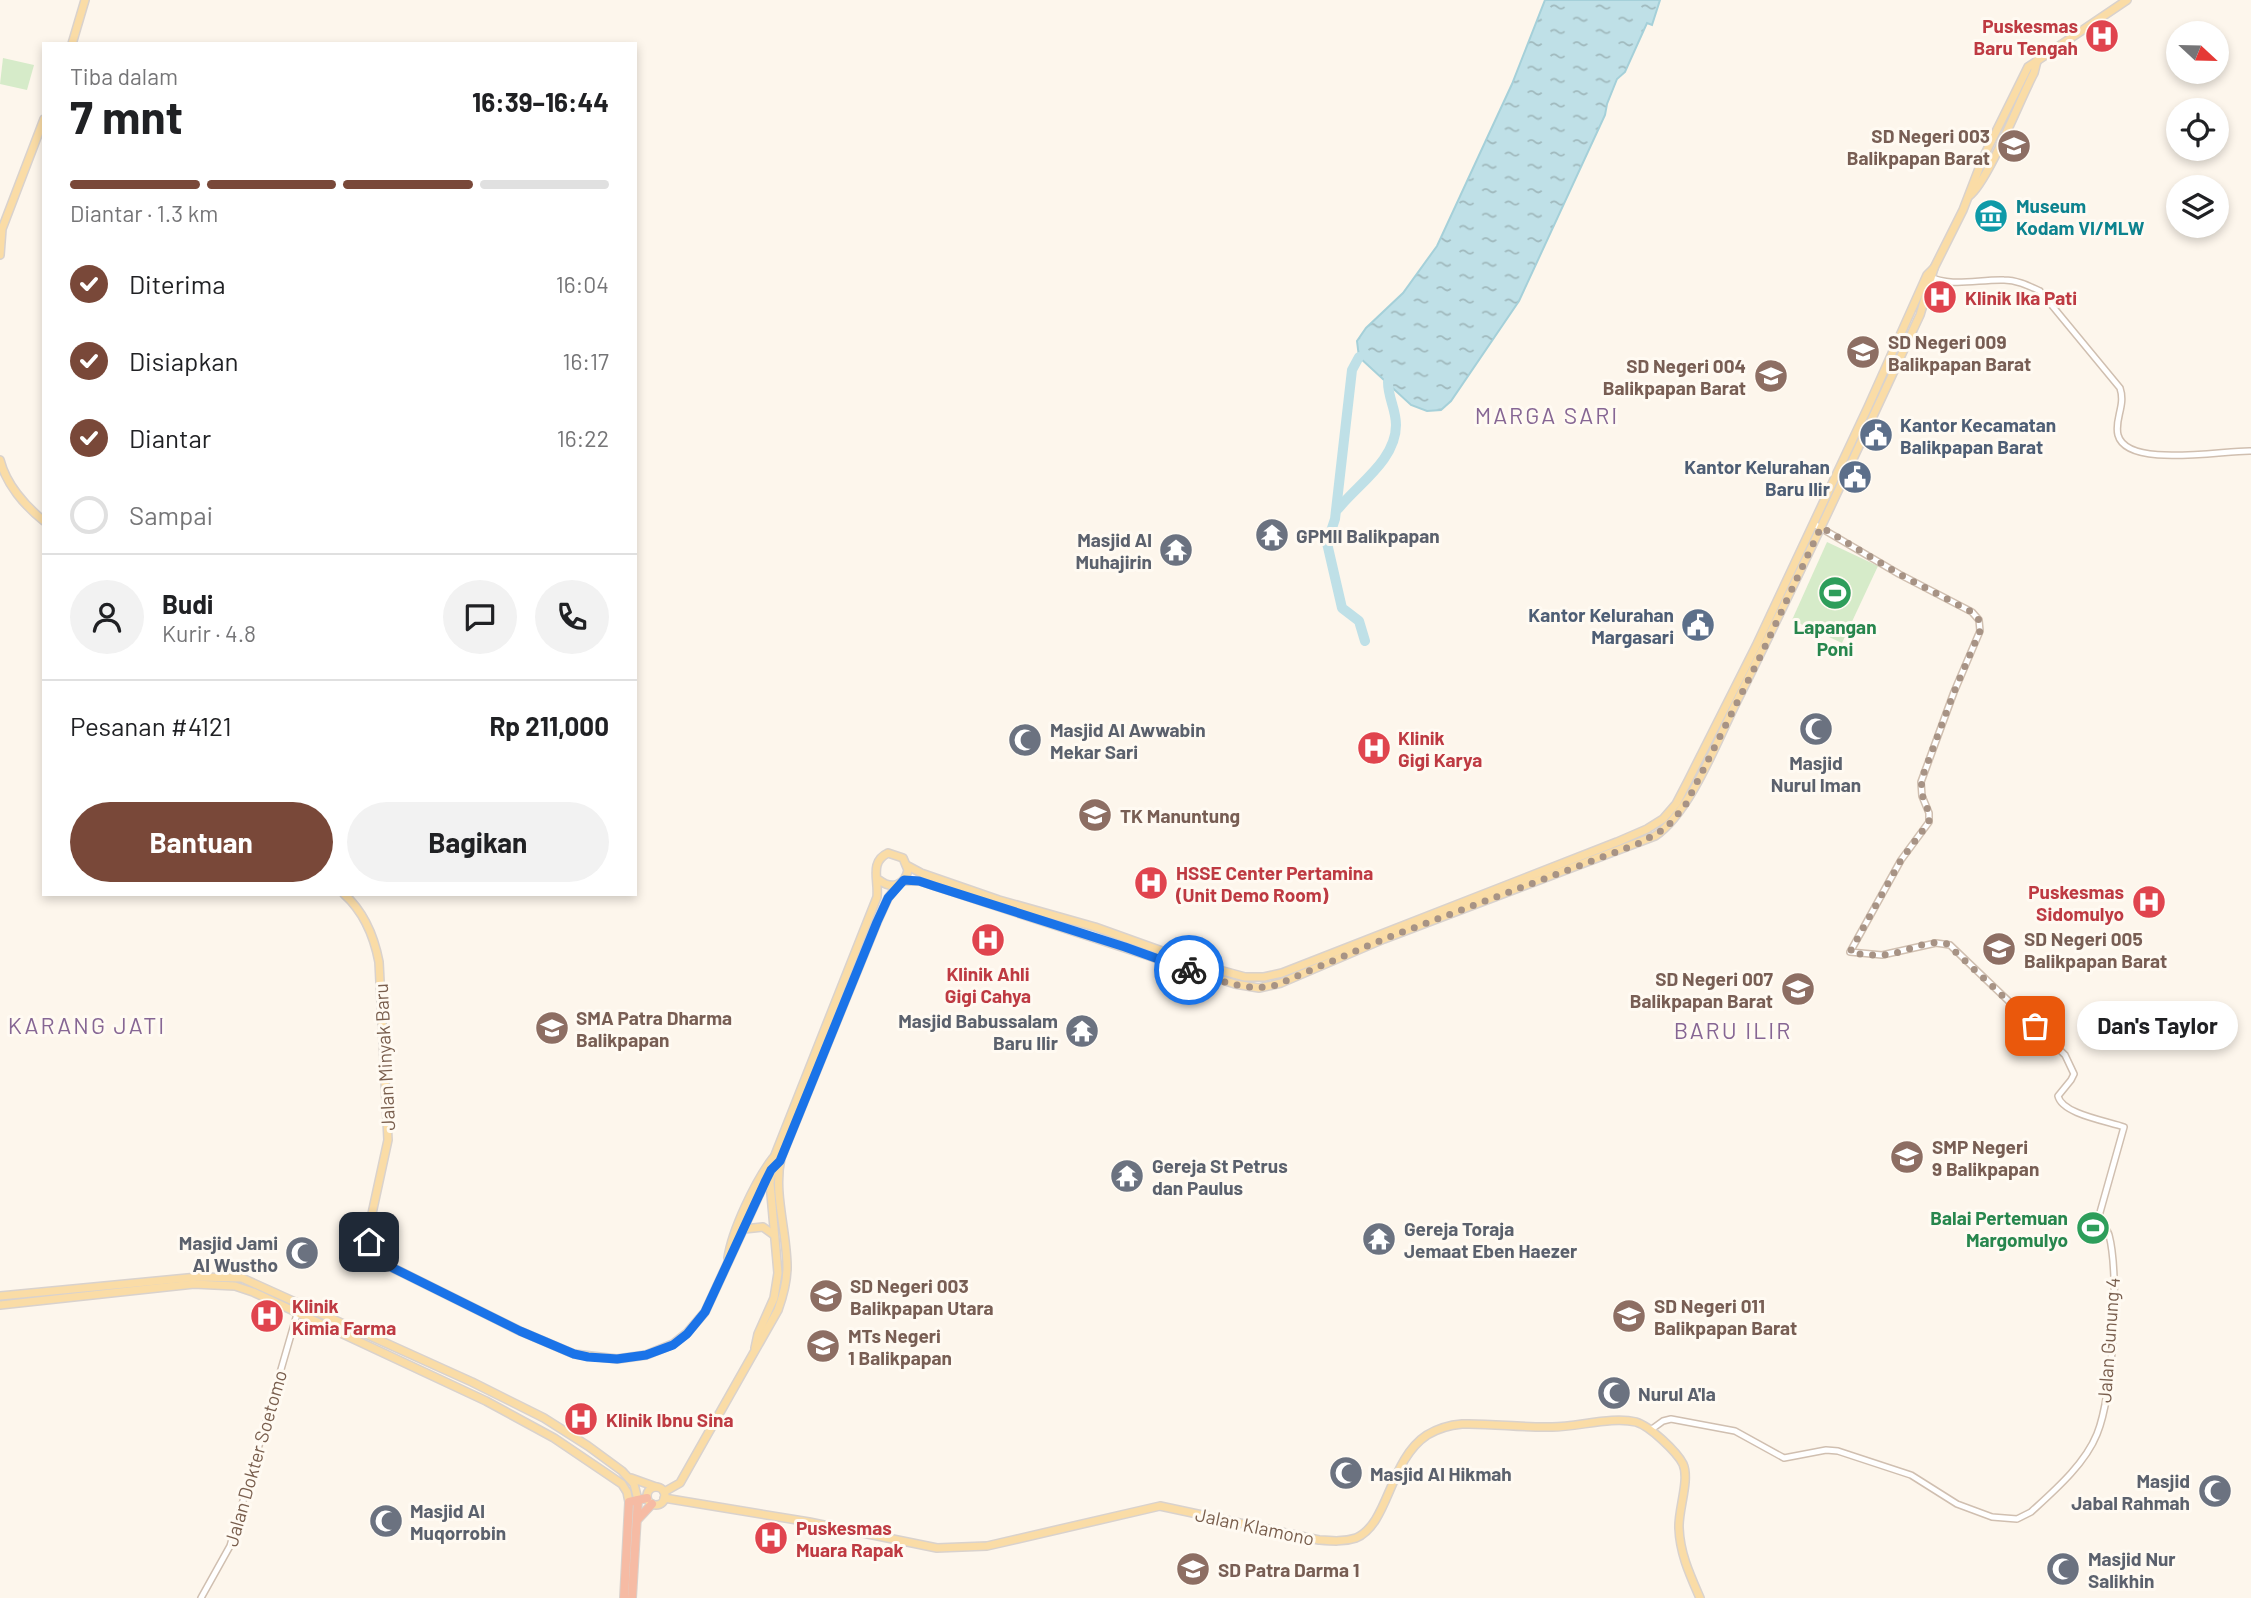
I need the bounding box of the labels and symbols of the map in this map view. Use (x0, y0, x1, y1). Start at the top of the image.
place label: Puskesmas Baru Tengah (1974, 14, 2078, 59)
hospital icon: Puskesmas Baru Tengah (2083, 17, 2121, 55)
north arrow (2166, 21, 2230, 84)
place label: SD Negeri 003 Balikpapan Barat (1847, 124, 1990, 169)
school or university icon: SD Negeri 003 Balikpapan Barat (1995, 127, 2033, 165)
place label: Museum Kodam VI/MLW (2016, 194, 2145, 239)
museum icon: Museum Kodam VI/MLW (1972, 197, 2010, 235)
hospital icon: Klinik Ika Pati (1921, 278, 1959, 316)
place label: Klinik Ika Pati (1965, 286, 2077, 309)
place label: SD Negeri 009 Balikpapan Barat (1888, 330, 2031, 375)
school or university icon: SD Negeri 009 Balikpapan Barat (1844, 333, 1882, 371)
place label: SD Negeri 004 Balikpapan Barat (1603, 354, 1746, 399)
school or university icon: SD Negeri 004 Balikpapan Barat (1752, 357, 1790, 395)
district label: MARGA SARI (1475, 401, 1619, 429)
place label: Kantor Kecamatan Balikpapan Barat (1900, 413, 2056, 458)
public building icon: Kantor Kecamatan Balikpapan Barat (1857, 416, 1895, 454)
place label: Kantor Kelurahan Baru Ilir (1684, 455, 1831, 500)
public building icon: Kantor Kelurahan Baru Ilir (1836, 458, 1874, 496)
temple icon: GPMII Balikpapan (1253, 516, 1291, 554)
place label: GPMII Balikpapan (1296, 524, 1440, 547)
place label: Masjid Al Muhajirin (1075, 528, 1152, 573)
temple icon: Masjid Al Muhajirin (1157, 531, 1195, 569)
sports icon: Lapangan Poni (1816, 574, 1854, 612)
place label: Kantor Kelurahan Margasari (1528, 603, 1674, 648)
public building icon: Kantor Kelurahan Margasari (1679, 606, 1717, 644)
place label: Lapangan Poni (1793, 615, 1877, 660)
mosque icon: Masjid Nurul Iman (1797, 710, 1835, 748)
place label: Masjid Al Awwabin Mekar Sari (1050, 718, 1206, 763)
mosque icon: Masjid Al Awwabin Mekar Sari (1006, 721, 1044, 759)
place label: Klinik Gigi Karya (1398, 726, 1482, 771)
hospital icon: Klinik Gigi Karya (1355, 729, 1393, 767)
place label: Masjid Nurul Iman (1771, 751, 1861, 796)
school or university icon: TK Manuntung (1076, 796, 1114, 834)
place label: TK Manuntung (1120, 804, 1240, 827)
place label: HSSE Center Pertamina (Unit Demo Room) (1175, 861, 1373, 906)
hospital icon: HSSE Center Pertamina (Unit Demo Room) (1132, 864, 1170, 902)
place label: Puskesmas Sidomulyo (2028, 880, 2124, 925)
hospital icon: Puskesmas Sidomulyo (2130, 883, 2168, 921)
hospital icon: Klinik Ahli Gigi Cahya (969, 921, 1007, 959)
place label: SD Negeri 005 Balikpapan Barat (2024, 927, 2167, 972)
school or university icon: SD Negeri 005 Balikpapan Barat (1980, 930, 2018, 968)
courier (1154, 935, 1224, 1005)
place label: Klinik Ahli Gigi Cahya (945, 962, 1031, 1007)
place label: SD Negeri 007 Balikpapan Barat (1630, 967, 1774, 1012)
school or university icon: SD Negeri 007 Balikpapan Barat (1779, 970, 1817, 1008)
street label: Jalan Minyak Baru (369, 983, 399, 1131)
pin (2005, 996, 2065, 1056)
callout: Dan's Taylor (2077, 1002, 2238, 1050)
place label: SMA Patra Dharma Balikpapan (576, 1006, 732, 1051)
school or university icon: SMA Patra Dharma Balikpapan (533, 1009, 571, 1047)
place label: Masjid Babussalam Baru Ilir (898, 1009, 1059, 1054)
district label: KARANG JATI (8, 1011, 166, 1039)
temple icon: Masjid Babussalam Baru Ilir (1063, 1012, 1101, 1050)
district label: BARU ILIR (1674, 1016, 1792, 1044)
place label: SMP Negeri 9 Balikpapan (1932, 1135, 2039, 1180)
school or university icon: SMP Negeri 9 Balikpapan (1888, 1138, 1926, 1176)
place label: Gereja St Petrus dan Paulus (1152, 1154, 1288, 1199)
temple icon: Gereja St Petrus dan Paulus (1108, 1157, 1146, 1195)
place label: Balai Pertemuan Margomulyo (1930, 1206, 2068, 1251)
sports icon: Balai Pertemuan Margomulyo (2074, 1209, 2112, 1247)
pin (339, 1212, 399, 1272)
place label: Gereja Toraja Jemaat Eben Haezer (1404, 1217, 1578, 1262)
temple icon: Gereja Toraja Jemaat Eben Haezer (1360, 1220, 1398, 1258)
place label: Masjid Jami Al Wustho (179, 1231, 278, 1276)
mosque icon: Masjid Jami Al Wustho (283, 1234, 321, 1272)
place label: SD Negeri 003 Balikpapan Utara (850, 1274, 994, 1319)
street label: Jalan Gunung 4 (2092, 1276, 2124, 1404)
school or university icon: SD Negeri 003 Balikpapan Utara (807, 1277, 845, 1315)
place label: Klinik Kimia Farma (292, 1294, 396, 1339)
place label: SD Negeri 011 Balikpapan Barat (1654, 1294, 1797, 1339)
hospital icon: Klinik Kimia Farma (248, 1297, 286, 1335)
school or university icon: SD Negeri 011 Balikpapan Barat (1610, 1297, 1648, 1335)
place label: MTs Negeri 1 Balikpapan (848, 1324, 952, 1369)
school or university icon: MTs Negeri 1 Balikpapan (804, 1327, 842, 1365)
street label: Jalan Dokter Soetomo (219, 1367, 291, 1549)
mosque icon: Nurul A'la (1595, 1374, 1633, 1412)
place label: Nurul A'la (1638, 1382, 1716, 1405)
hospital icon: Klinik Ibnu Sina (562, 1400, 600, 1438)
place label: Klinik Ibnu Sina (606, 1408, 733, 1431)
mosque icon: Masjid Al Hikmah (1327, 1454, 1365, 1492)
place label: Masjid Al Hikmah (1370, 1462, 1512, 1485)
place label: Masjid Jabal Rahmah (2071, 1469, 2190, 1514)
mosque icon: Masjid Jabal Rahmah (2196, 1472, 2234, 1510)
place label: Masjid Al Muqorrobin (410, 1499, 506, 1544)
mosque icon: Masjid Al Muqorrobin (367, 1502, 405, 1540)
street label: Jalan Klamono (1193, 1502, 1317, 1550)
place label: Puskesmas Muara Rapak (796, 1516, 904, 1561)
hospital icon: Puskesmas Muara Rapak (752, 1519, 790, 1557)
place label: Masjid Nur Salikhin (2088, 1547, 2176, 1592)
school or university icon: SD Patra Darma 1 (1174, 1550, 1212, 1588)
mosque icon: Masjid Nur Salikhin (2044, 1550, 2082, 1588)
place label: SD Patra Darma 1 (1218, 1558, 1360, 1581)

